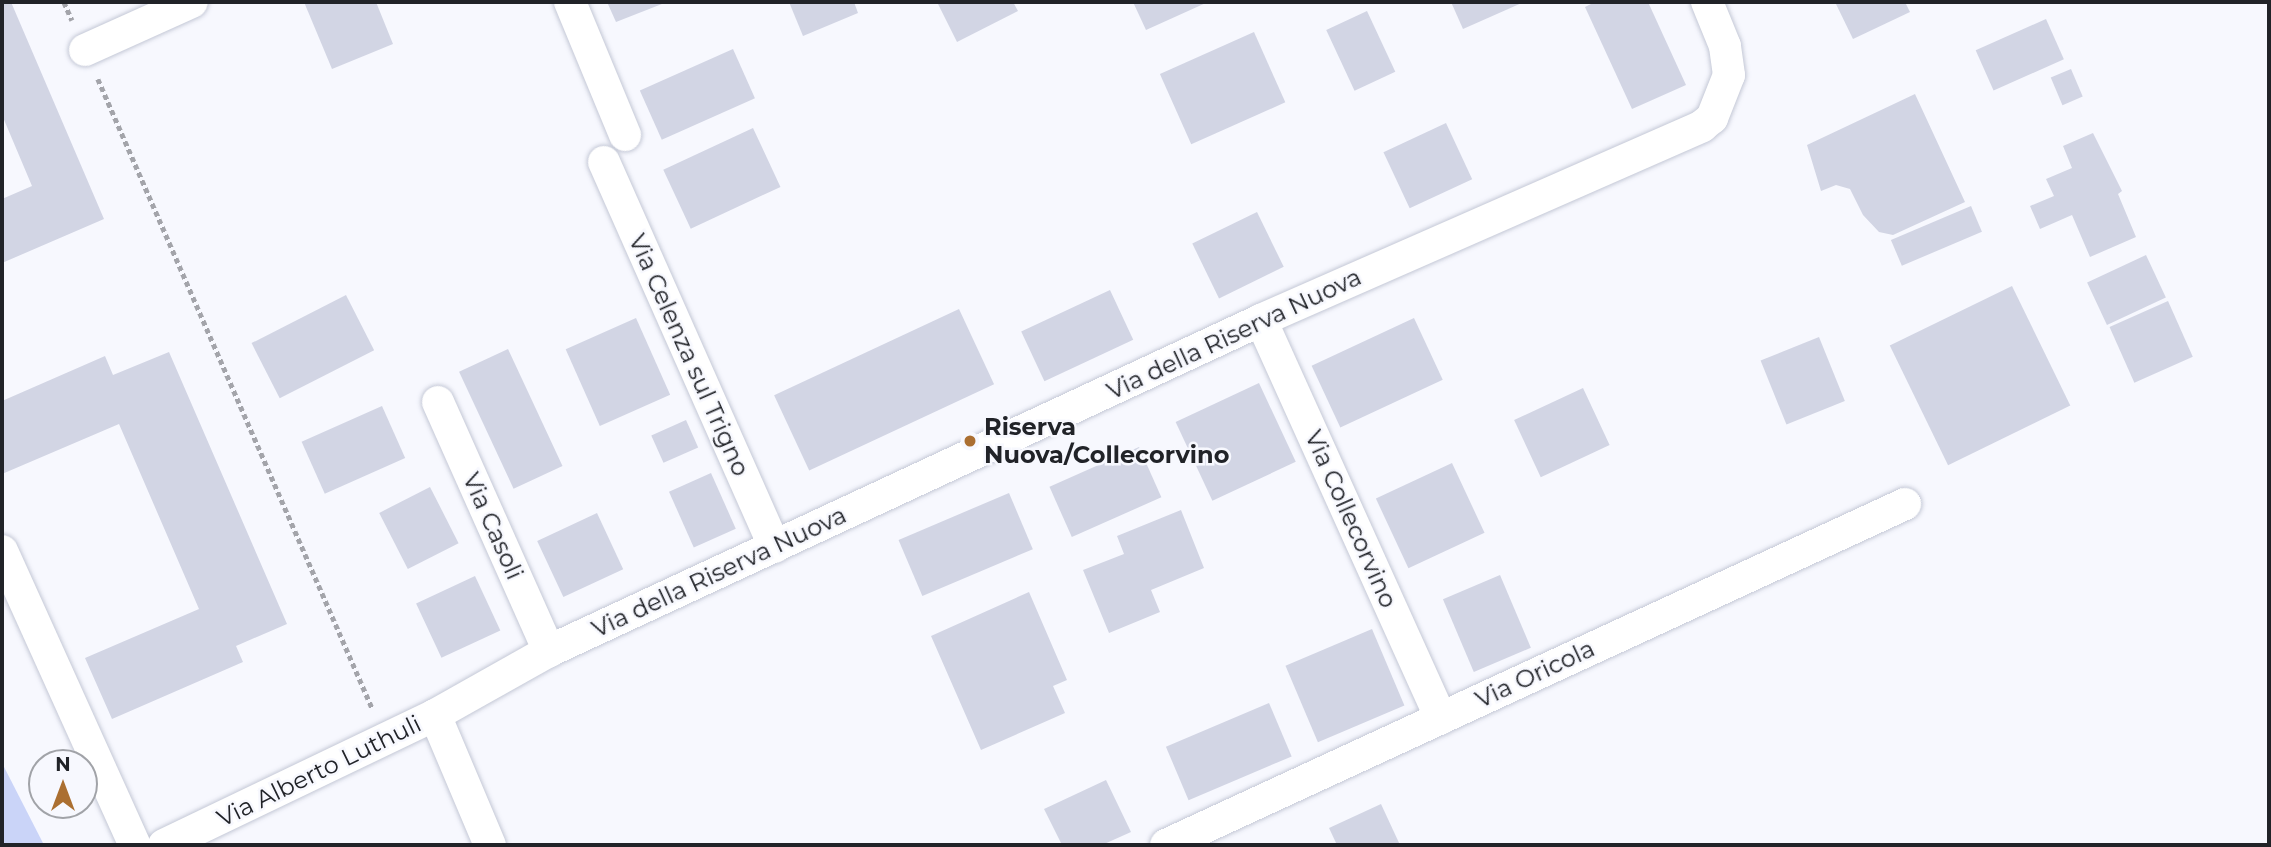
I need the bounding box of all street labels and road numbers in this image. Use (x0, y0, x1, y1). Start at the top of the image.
street label: Via Celenza sul Trigno (623, 230, 755, 480)
street label: Via della Riserva Nuova (1102, 262, 1366, 406)
street label: Via Collecorvino (1299, 426, 1403, 612)
street label: Via Casoli (457, 468, 529, 584)
street label: Via della Riserva Nuova (587, 500, 851, 644)
street label: Via Oricola (1471, 634, 1599, 714)
street label: Via Alberto Luthuli (212, 709, 426, 833)

